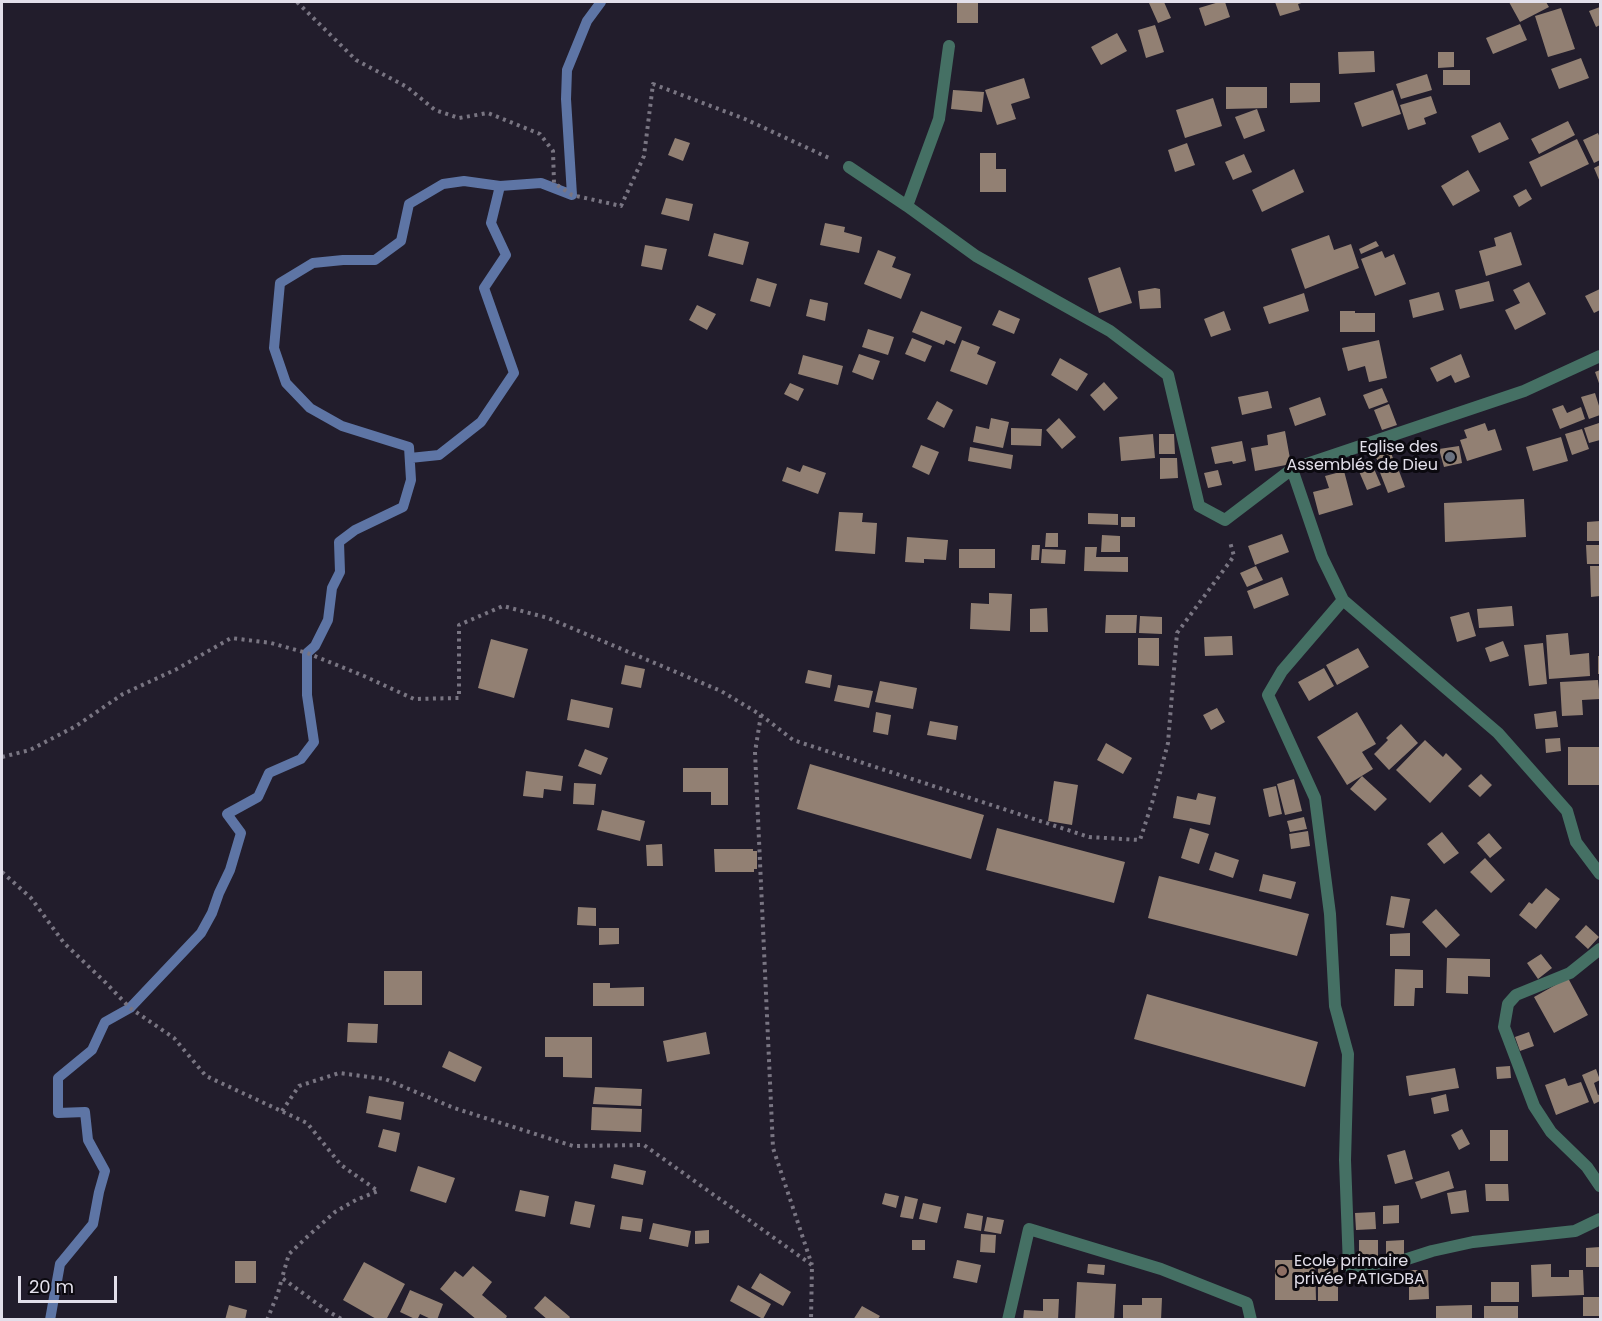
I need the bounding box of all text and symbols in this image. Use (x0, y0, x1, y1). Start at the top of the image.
place label: Eglise des Assemblés de Dieu (1286, 438, 1438, 476)
marker: Eglise des Assemblés de Dieu (1443, 450, 1457, 464)
place label: Ecole primaire privée PATIGDBA (1294, 1252, 1425, 1290)
scale bar (21, 1264, 120, 1302)
marker: Ecole primaire privée PATIGDBA (1275, 1264, 1289, 1278)
text: 20 m (29, 1274, 74, 1299)

